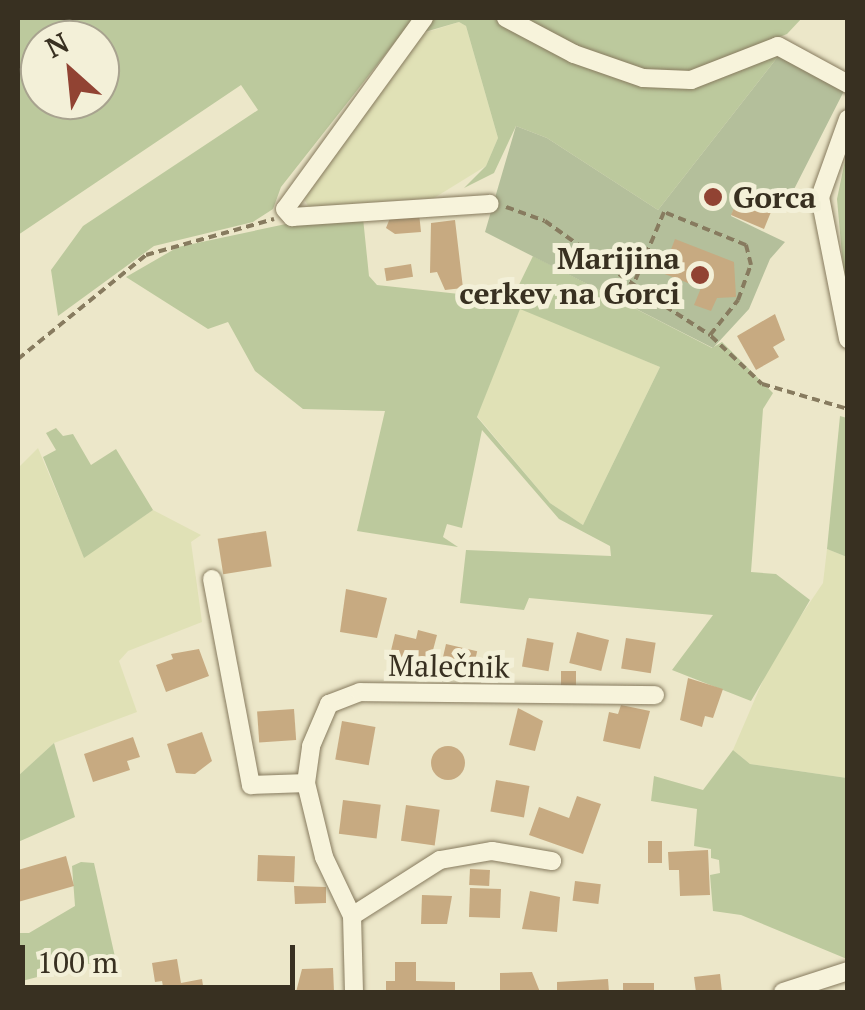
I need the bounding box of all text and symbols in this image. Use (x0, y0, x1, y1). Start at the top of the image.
north arrow (20, 20, 120, 120)
text: N (39, 23, 75, 66)
place label: Gorca (733, 179, 816, 215)
marker: Gorca (702, 186, 724, 208)
place label: Marijina cerkev na Gorci (459, 240, 680, 310)
marker: Marijina cerkev na Gorci (689, 264, 711, 286)
street label: Malečnik (388, 647, 510, 685)
scale bar (25, 925, 300, 987)
text: 100 m (37, 942, 118, 982)

